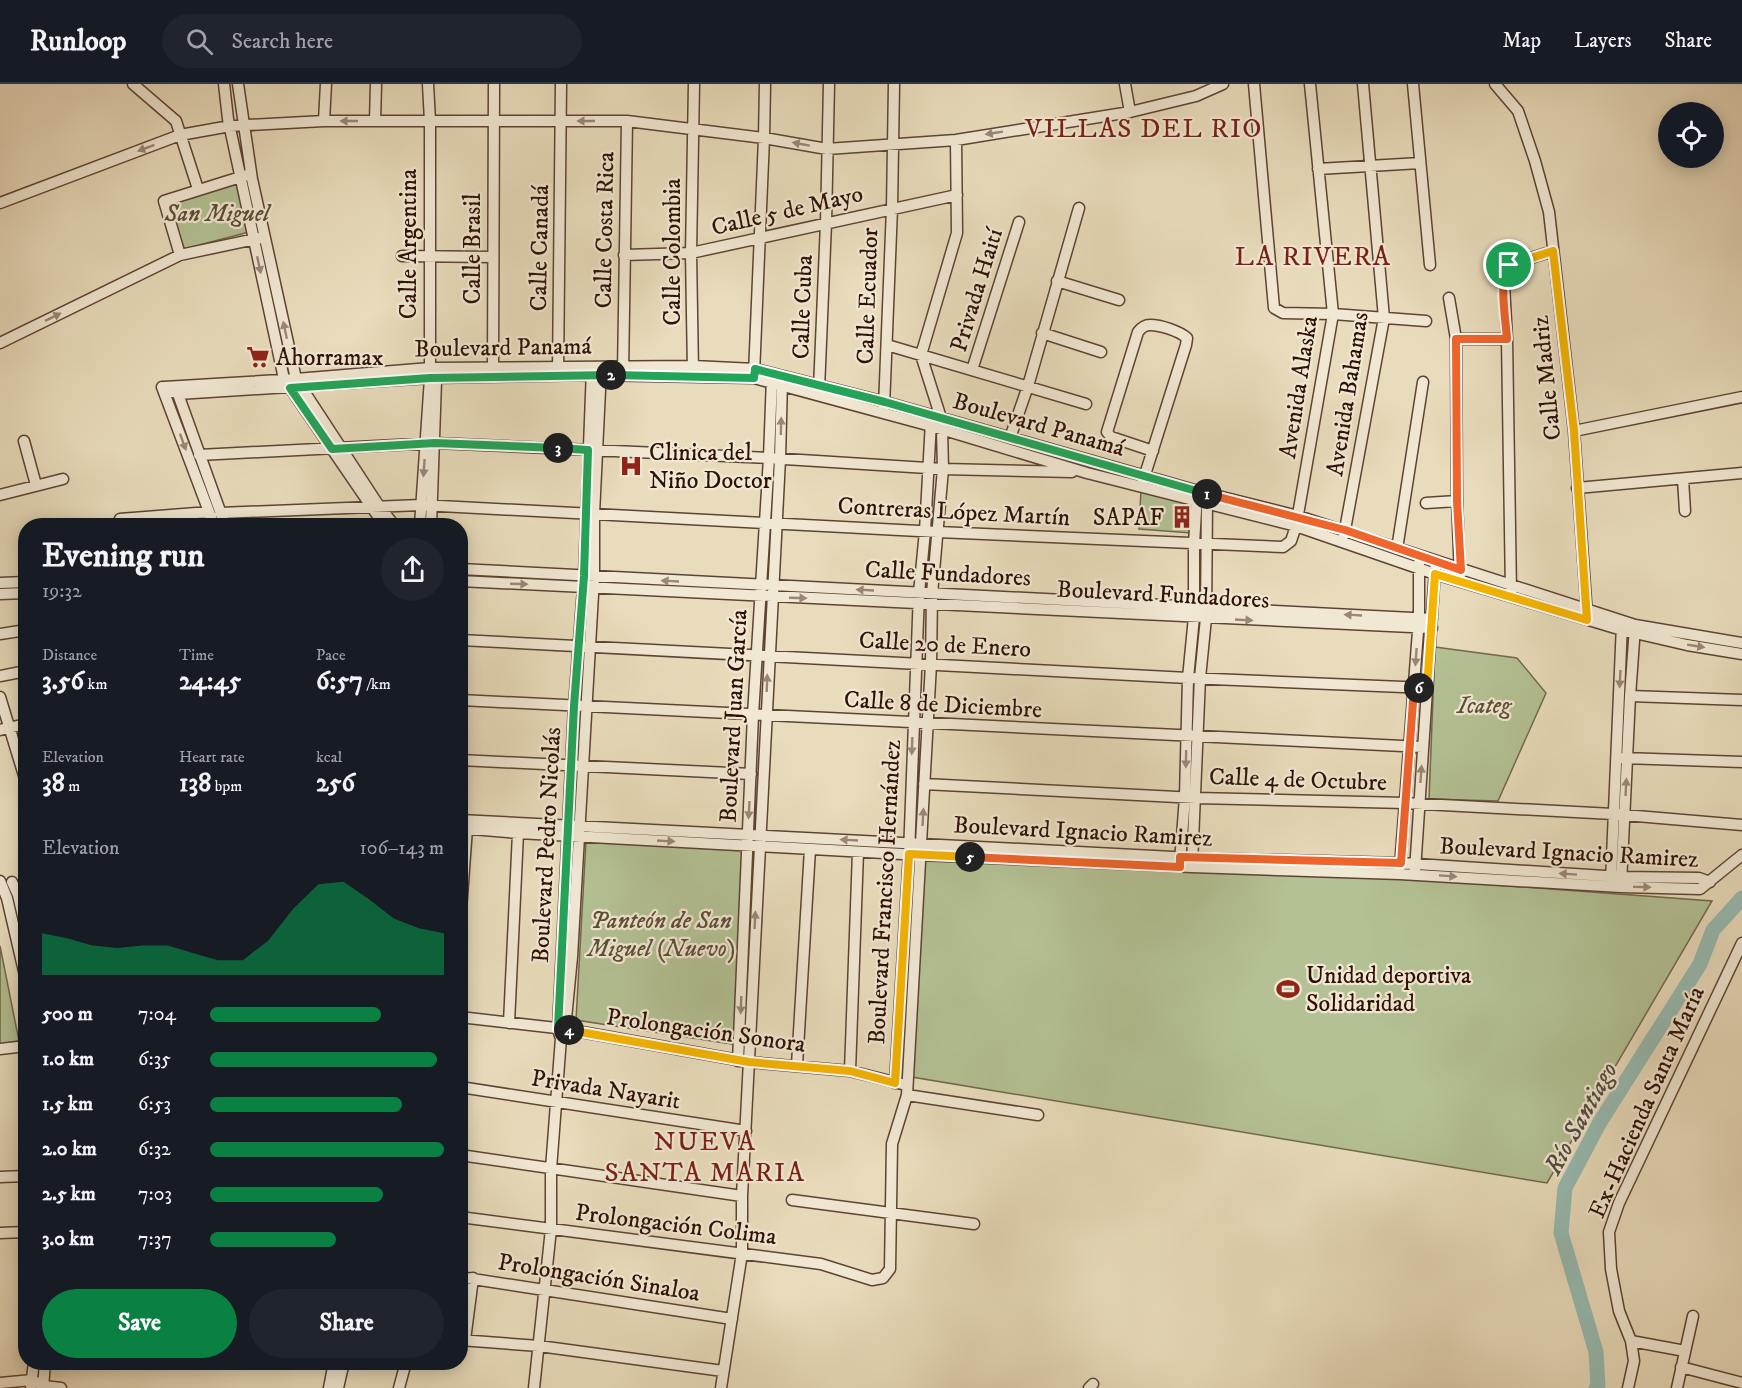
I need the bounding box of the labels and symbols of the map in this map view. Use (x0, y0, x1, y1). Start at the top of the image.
district label: VILLAS DEL RIO (1024, 112, 1263, 146)
one-way arrow (340, 116, 359, 126)
one-way arrow (577, 116, 596, 126)
one-way arrow (985, 129, 1004, 138)
one-way arrow (791, 139, 810, 148)
one-way arrow (137, 143, 155, 153)
street label: Calle Costa Rica (589, 151, 621, 309)
street label: Calle Argentina (394, 168, 424, 319)
street label: Calle Colombia (658, 177, 688, 326)
street label: Calle 5 de Mayo (708, 179, 866, 243)
street label: Calle Canadá (524, 184, 556, 312)
street label: Calle Brasil (458, 193, 488, 305)
park label: San Miguel (164, 199, 272, 229)
street label: Privada Haití (944, 223, 1010, 356)
street label: Calle Ecuador (851, 227, 885, 365)
pin (1483, 239, 1534, 290)
district label: LA RIVERA (1235, 240, 1391, 274)
street label: Calle Cuba (786, 253, 820, 360)
one-way arrow (255, 256, 264, 275)
street label: Avenida Bahamas (1320, 310, 1376, 478)
one-way arrow (44, 313, 61, 322)
street label: Avenida Alaska (1273, 313, 1325, 461)
street label: Calle Madriz (1525, 313, 1568, 442)
one-way arrow (280, 320, 289, 339)
street label: Boulevard Panamá (414, 331, 593, 365)
place label: Ahorramax (276, 343, 384, 373)
supermarket icon: Ahorramax (245, 344, 271, 370)
pin: 2 (596, 360, 626, 390)
street label: Boulevard Panamá (949, 386, 1129, 464)
one-way arrow (776, 416, 785, 435)
one-way arrow (178, 433, 188, 451)
pin: 3 (543, 433, 573, 463)
place label: Clinica del Niño Doctor (649, 438, 772, 496)
hospital icon: Clinica del Niño Doctor (618, 453, 644, 479)
one-way arrow (419, 458, 429, 477)
pin: 1 (1192, 479, 1222, 509)
street label: Contreras López Martín (837, 491, 1071, 533)
place label: SAPAF (1093, 503, 1164, 533)
building icon: SAPAF (1169, 504, 1195, 530)
street label: Calle Fundadores (864, 555, 1032, 593)
street label: Boulevard Fundadores (1056, 574, 1270, 616)
one-way arrow (660, 576, 679, 585)
one-way arrow (509, 579, 528, 588)
one-way arrow (855, 586, 874, 595)
one-way arrow (788, 593, 807, 602)
street label: Boulevard Juan García (713, 608, 755, 823)
one-way arrow (1343, 610, 1362, 619)
one-way arrow (1235, 615, 1254, 624)
street label: Calle 20 de Enero (858, 626, 1032, 664)
one-way arrow (1686, 642, 1705, 651)
one-way arrow (1411, 647, 1421, 666)
one-way arrow (1615, 670, 1624, 689)
pin: 6 (1404, 673, 1434, 703)
one-way arrow (763, 674, 772, 693)
street label: Calle 8 de Diciembre (843, 685, 1043, 725)
park label: Icateg (1455, 691, 1513, 721)
street label: Boulevard Pedro Nicolás (526, 726, 568, 964)
one-way arrow (908, 736, 917, 755)
street label: Boulevard Francisco Hernández (862, 738, 908, 1045)
one-way arrow (1181, 750, 1190, 769)
street label: Calle 4 de Octubre (1208, 762, 1388, 798)
one-way arrow (1417, 764, 1426, 783)
one-way arrow (1621, 777, 1630, 796)
one-way arrow (745, 800, 754, 819)
one-way arrow (918, 807, 927, 826)
street label: Boulevard Ignacio Ramirez (953, 810, 1214, 854)
street label: Boulevard Ignacio Ramirez (1439, 831, 1700, 875)
one-way arrow (840, 835, 859, 844)
one-way arrow (656, 836, 675, 845)
pin: 5 (955, 842, 985, 872)
one-way arrow (1559, 869, 1578, 878)
one-way arrow (1438, 872, 1457, 881)
one-way arrow (1633, 883, 1652, 892)
park label: Panteón de San Miguel (Nuevo) (585, 906, 735, 964)
one-way arrow (751, 911, 760, 930)
place label: Unidad deportiva Solidaridad (1306, 961, 1472, 1019)
sports icon: Unidad deportiva Solidaridad (1275, 976, 1301, 1002)
street label: Ex-Hacienda Santa María (1582, 981, 1712, 1223)
one-way arrow (736, 995, 745, 1014)
street label: Prolongación Sonora (604, 1002, 808, 1060)
pin: 4 (554, 1015, 584, 1045)
water label: Río Santiago (1536, 1057, 1626, 1182)
street label: Privada Nayarit (529, 1063, 683, 1117)
district label: NUEVA SANTA MARIA (605, 1125, 805, 1190)
street label: Prolongación Colima (573, 1198, 779, 1252)
street label: Prolongación Sinaloa (496, 1247, 703, 1309)

